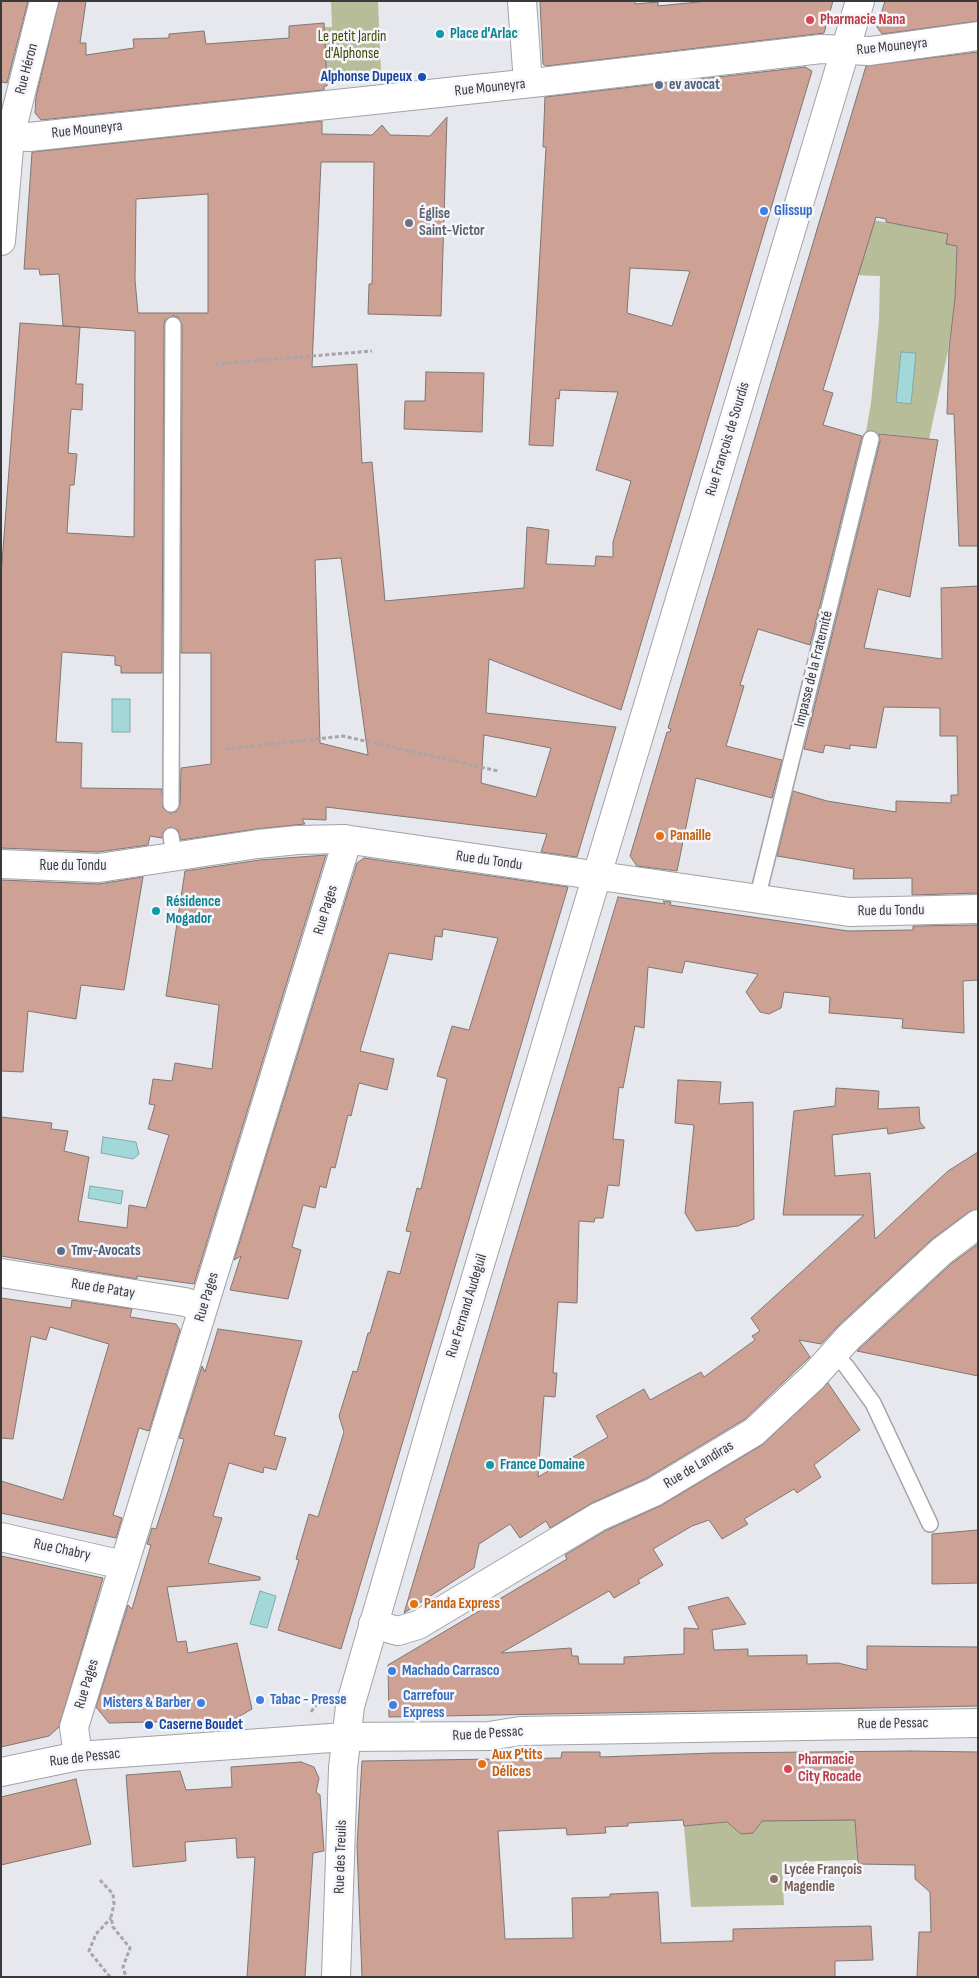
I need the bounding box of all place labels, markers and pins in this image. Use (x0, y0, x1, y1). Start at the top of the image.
place label: Pharmacie Nana (820, 11, 905, 29)
marker: Pharmacie Nana (804, 14, 816, 26)
place label: Place d'Arlac (450, 25, 518, 43)
marker: Place d'Arlac (434, 28, 446, 40)
place label: Alphonse Dupeux (321, 68, 412, 86)
marker: Alphonse Dupeux (416, 71, 428, 83)
place label: ev avocat (669, 76, 720, 94)
marker: ev avocat (653, 79, 665, 91)
place label: Glissup (774, 202, 813, 220)
place label: Église Saint-Victor (419, 205, 485, 240)
marker: Glissup (758, 205, 770, 217)
marker: Église Saint-Victor (403, 217, 415, 229)
place label: Panaille (670, 827, 711, 845)
marker: Panaille (654, 830, 666, 842)
place label: Résidence Mogador (166, 893, 221, 928)
marker: Résidence Mogador (150, 905, 162, 917)
place label: Tmv-Avocats (71, 1242, 141, 1260)
marker: Tmv-Avocats (55, 1245, 67, 1257)
place label: France Domaine (500, 1456, 585, 1474)
marker: France Domaine (484, 1459, 496, 1471)
place label: Panda Express (424, 1595, 500, 1613)
marker: Panda Express (408, 1598, 420, 1610)
place label: Machado Carrasco (402, 1662, 500, 1680)
marker: Machado Carrasco (386, 1665, 398, 1677)
place label: Carrefour Express (403, 1687, 454, 1722)
place label: Tabac - Presse (270, 1691, 347, 1709)
place label: Misters & Barber (103, 1694, 191, 1712)
marker: Tabac - Presse (254, 1694, 266, 1706)
marker: Misters & Barber (195, 1697, 207, 1709)
marker: Carrefour Express (387, 1699, 399, 1711)
place label: Caserne Boudet (159, 1716, 243, 1734)
marker: Caserne Boudet (143, 1719, 155, 1731)
place label: Aux P'tits Délices (492, 1746, 543, 1781)
place label: Pharmacie City Rocade (798, 1751, 861, 1786)
marker: Aux P'tits Délices (476, 1758, 488, 1770)
marker: Pharmacie City Rocade (782, 1763, 794, 1775)
place label: Lycée François Magendie (784, 1861, 862, 1896)
marker: Lycée François Magendie (768, 1873, 780, 1885)

